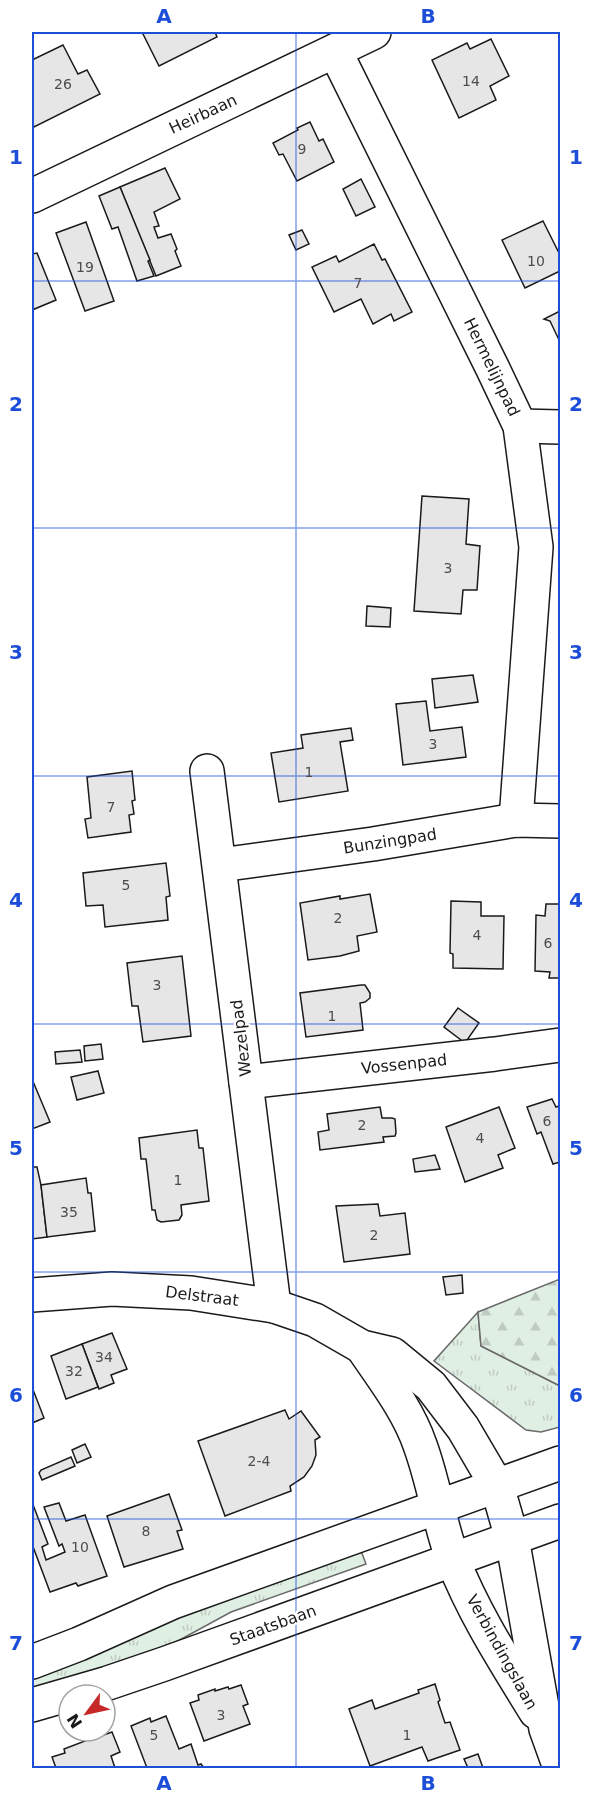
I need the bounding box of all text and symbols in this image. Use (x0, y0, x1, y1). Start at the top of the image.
text: A (156, 4, 172, 28)
text: B (420, 4, 436, 28)
house number: 14 (462, 73, 480, 89)
house number: 26 (54, 76, 72, 92)
street label: Heirbaan (166, 90, 240, 138)
house number: 9 (298, 141, 306, 157)
text: 1 (9, 145, 23, 169)
text: 1 (569, 145, 583, 169)
house number: 10 (527, 253, 545, 269)
house number: 19 (76, 259, 94, 275)
house number: 7 (354, 275, 362, 291)
street label: Hermelijnpad (460, 315, 524, 419)
text: 2 (9, 392, 23, 416)
text: 2 (569, 392, 583, 416)
house number: 3 (444, 560, 452, 576)
text: 3 (9, 640, 23, 664)
text: 3 (569, 640, 583, 664)
house number: 3 (429, 736, 437, 752)
house number: 1 (305, 764, 313, 780)
house number: 7 (107, 799, 115, 815)
street label: Bunzingpad (342, 824, 438, 858)
house number: 5 (122, 877, 130, 893)
text: 4 (9, 888, 23, 912)
text: 4 (569, 888, 583, 912)
house number: 2 (334, 910, 342, 926)
house number: 4 (473, 927, 482, 943)
house number: 6 (544, 935, 553, 951)
house number: 3 (153, 977, 161, 993)
street label: Wezelpad (227, 998, 255, 1078)
house number: 1 (328, 1008, 336, 1024)
street label: Vossenpad (360, 1050, 448, 1078)
house number: 6 (543, 1113, 552, 1129)
house number: 2 (358, 1117, 366, 1133)
house number: 4 (476, 1130, 485, 1146)
text: 5 (9, 1136, 23, 1160)
text: 5 (569, 1136, 583, 1160)
house number: 1 (174, 1172, 182, 1188)
house number: 35 (60, 1204, 78, 1220)
house number: 2 (370, 1227, 378, 1243)
street label: Delstraat (164, 1282, 240, 1310)
house number: 34 (95, 1349, 113, 1365)
house number: 32 (65, 1363, 83, 1379)
text: 6 (9, 1383, 23, 1407)
text: 6 (569, 1383, 583, 1407)
house number: 2-4 (248, 1453, 271, 1469)
house number: 8 (142, 1523, 150, 1539)
house number: 10 (71, 1539, 89, 1555)
street label: Verbindingslaan (463, 1591, 541, 1713)
street label: Staatsbaan (227, 1601, 319, 1649)
text: 7 (9, 1631, 23, 1655)
text: 7 (569, 1631, 583, 1655)
north arrow (57, 1683, 117, 1743)
house number: 3 (217, 1707, 225, 1723)
text: N (63, 1710, 86, 1732)
house number: 5 (150, 1727, 158, 1743)
house number: 1 (403, 1727, 411, 1743)
text: A (156, 1771, 172, 1795)
text: B (420, 1771, 436, 1795)

